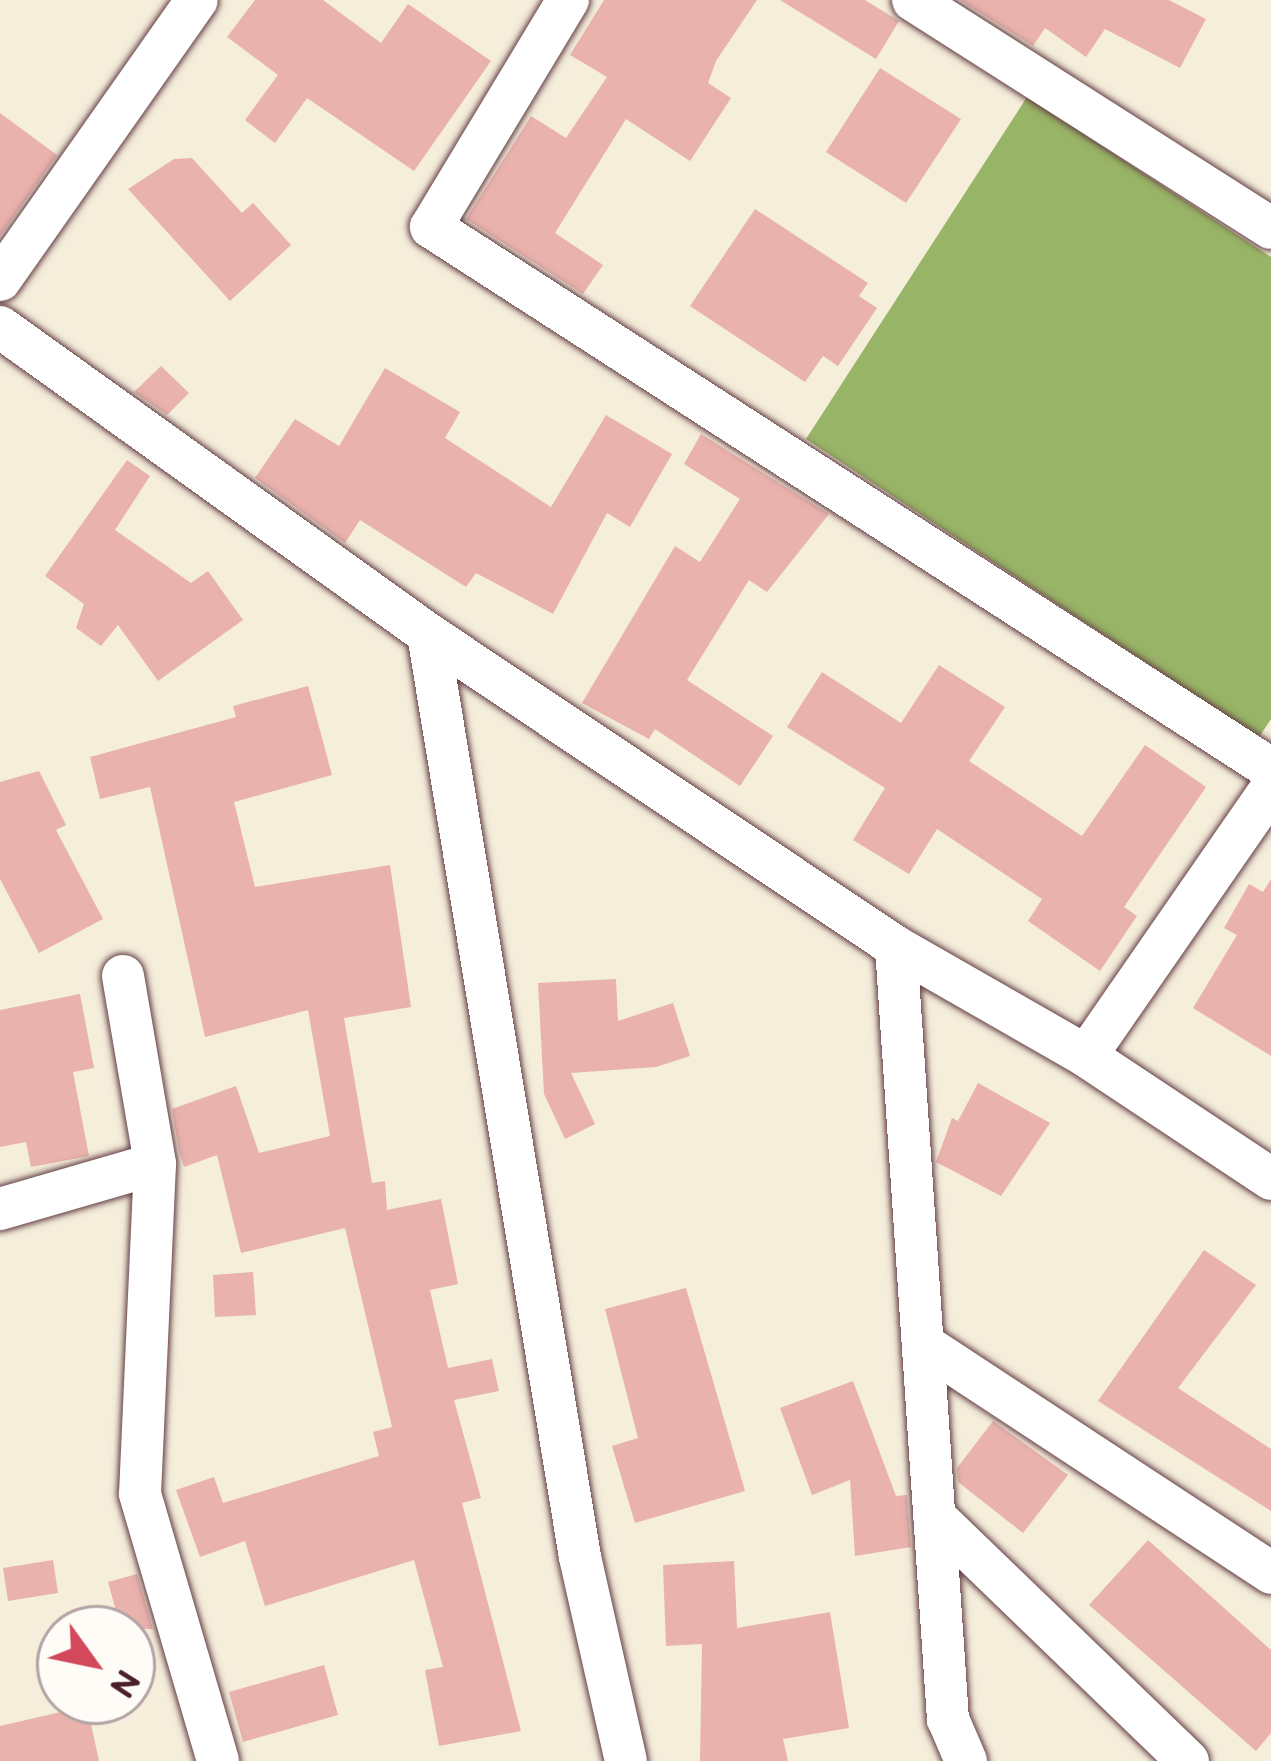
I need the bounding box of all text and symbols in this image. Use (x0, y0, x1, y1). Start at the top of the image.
north arrow (36, 1605, 156, 1725)
text: N (100, 1662, 147, 1704)

